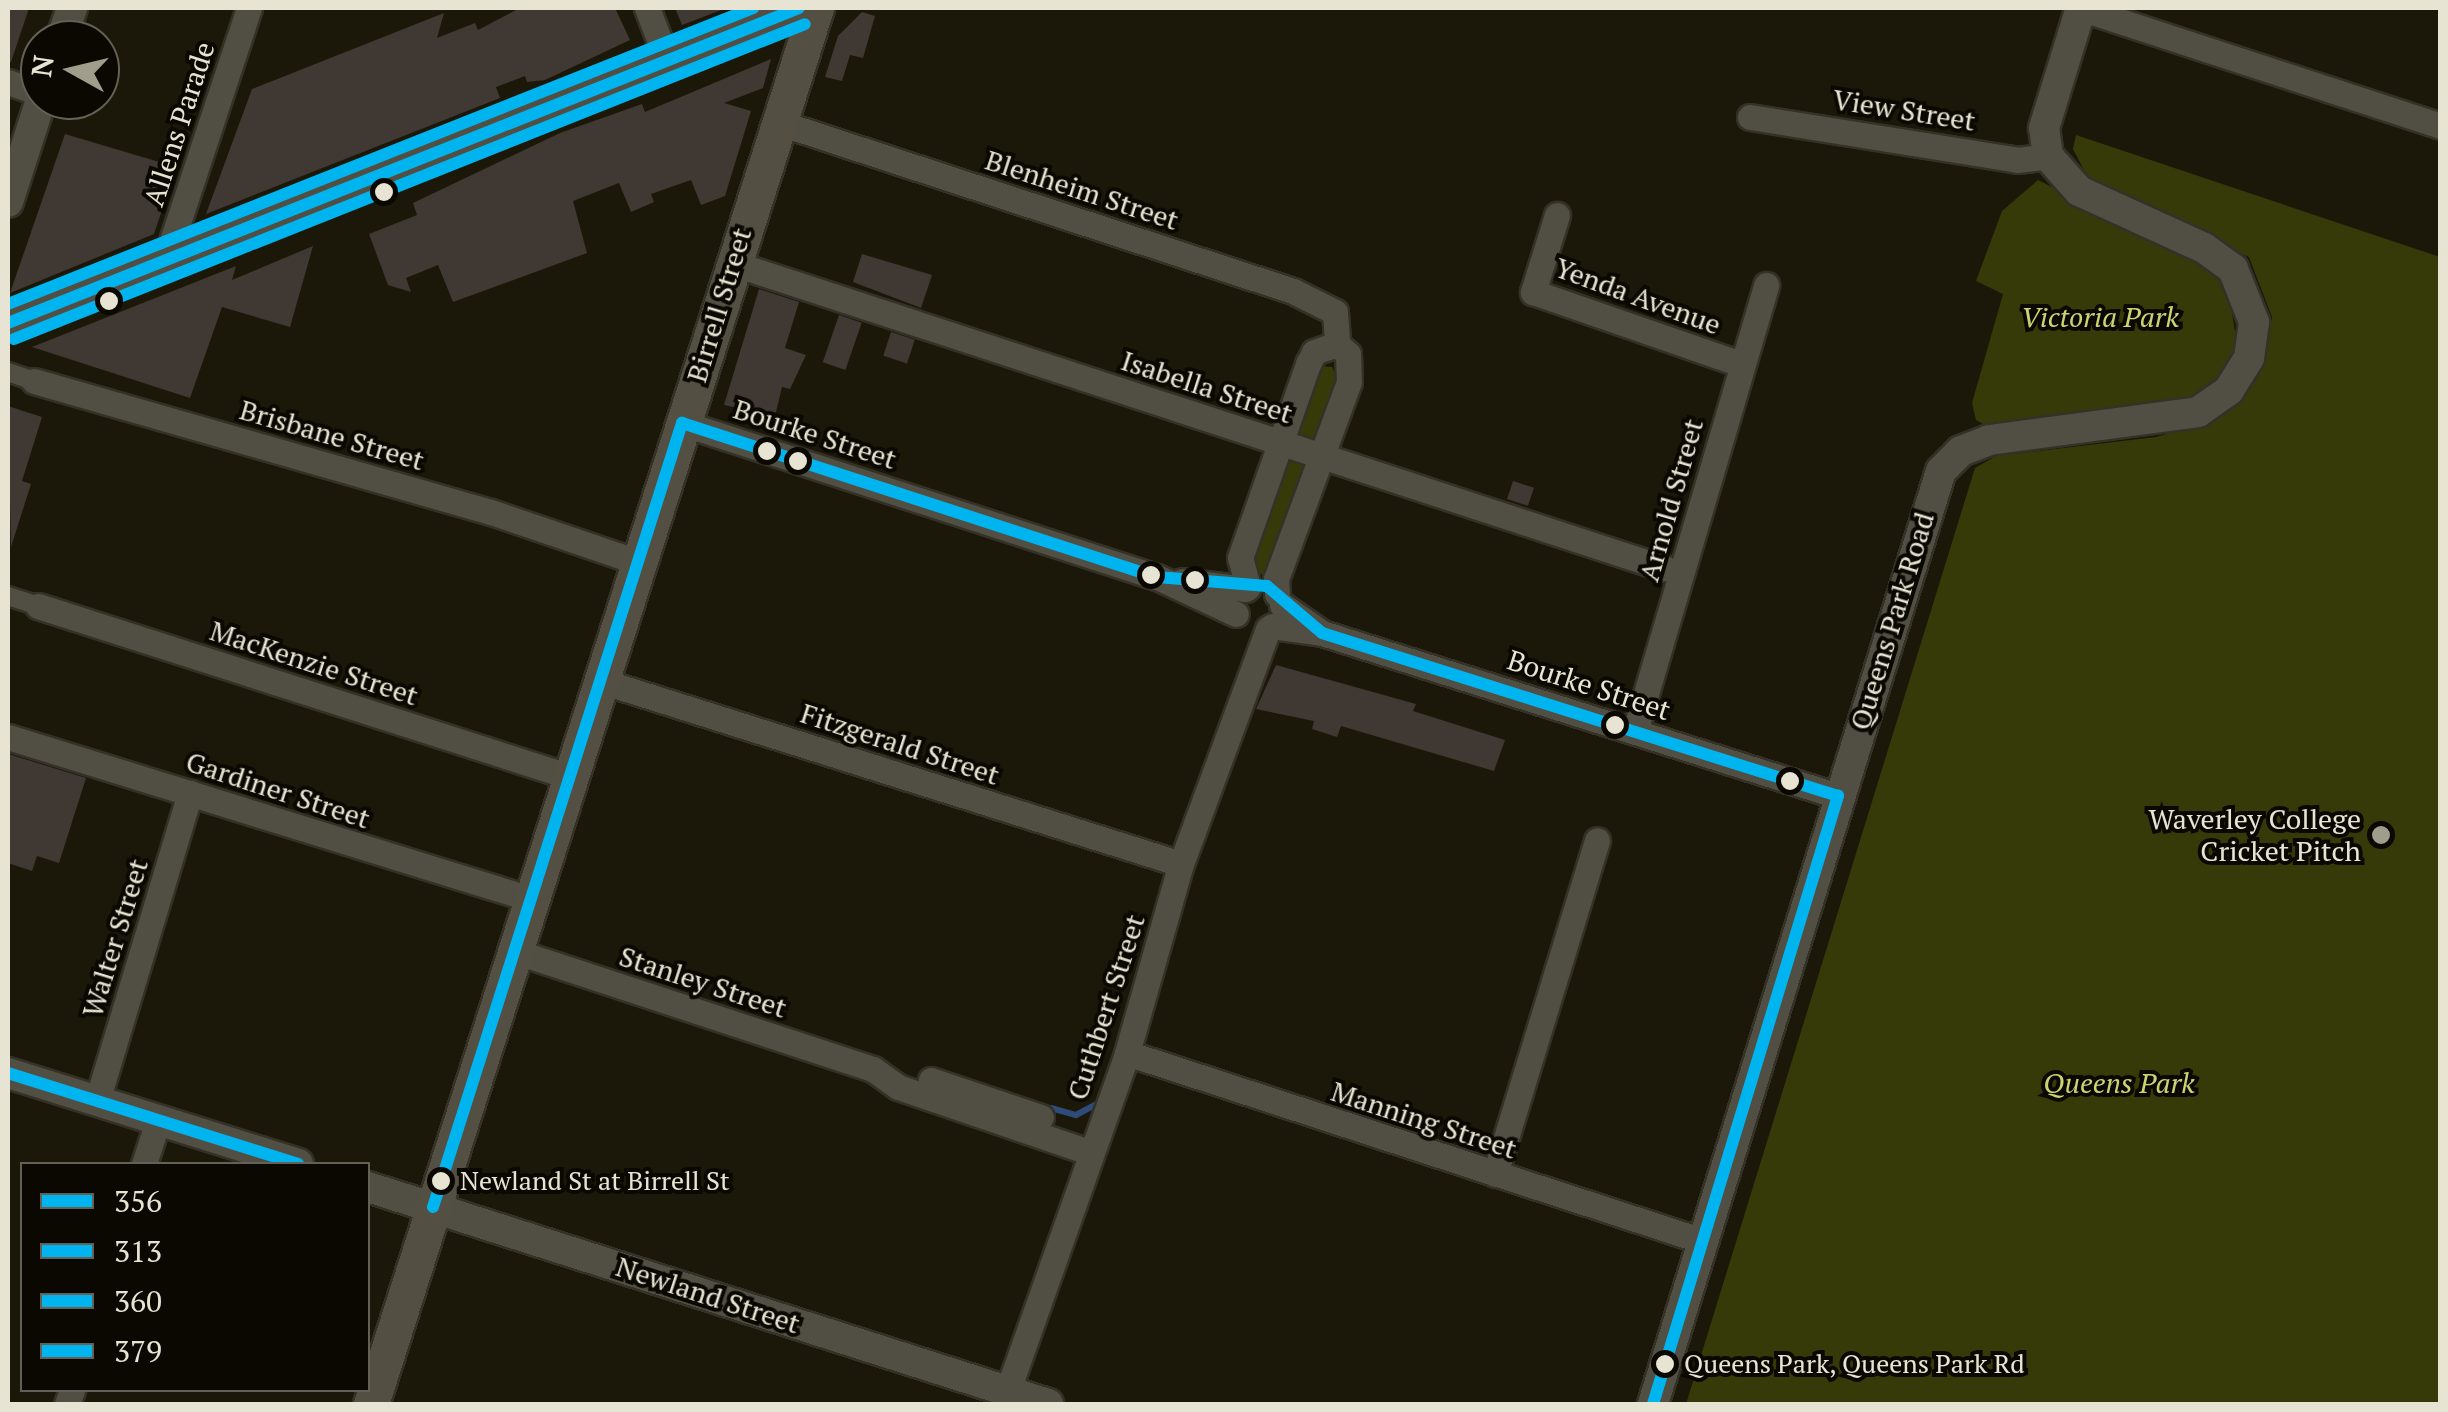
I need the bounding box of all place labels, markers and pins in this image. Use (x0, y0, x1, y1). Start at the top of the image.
unlabelled marker (374, 182, 394, 202)
unlabelled marker (99, 291, 119, 311)
unlabelled marker (757, 441, 777, 461)
unlabelled marker (788, 451, 808, 471)
unlabelled marker (1141, 565, 1161, 585)
unlabelled marker (1185, 570, 1205, 590)
unlabelled marker (1605, 715, 1625, 735)
unlabelled marker (1780, 771, 1800, 791)
place label: Waverley College Cricket Pitch (2148, 802, 2361, 868)
marker: Waverley College Cricket Pitch (2370, 824, 2392, 846)
place label: Newland St at Birrell St (460, 1165, 730, 1197)
marker: Newland St at Birrell St (431, 1171, 451, 1191)
place label: Queens Park, Queens Park Rd (1684, 1348, 2026, 1380)
marker: Queens Park, Queens Park Rd (1655, 1354, 1675, 1374)

